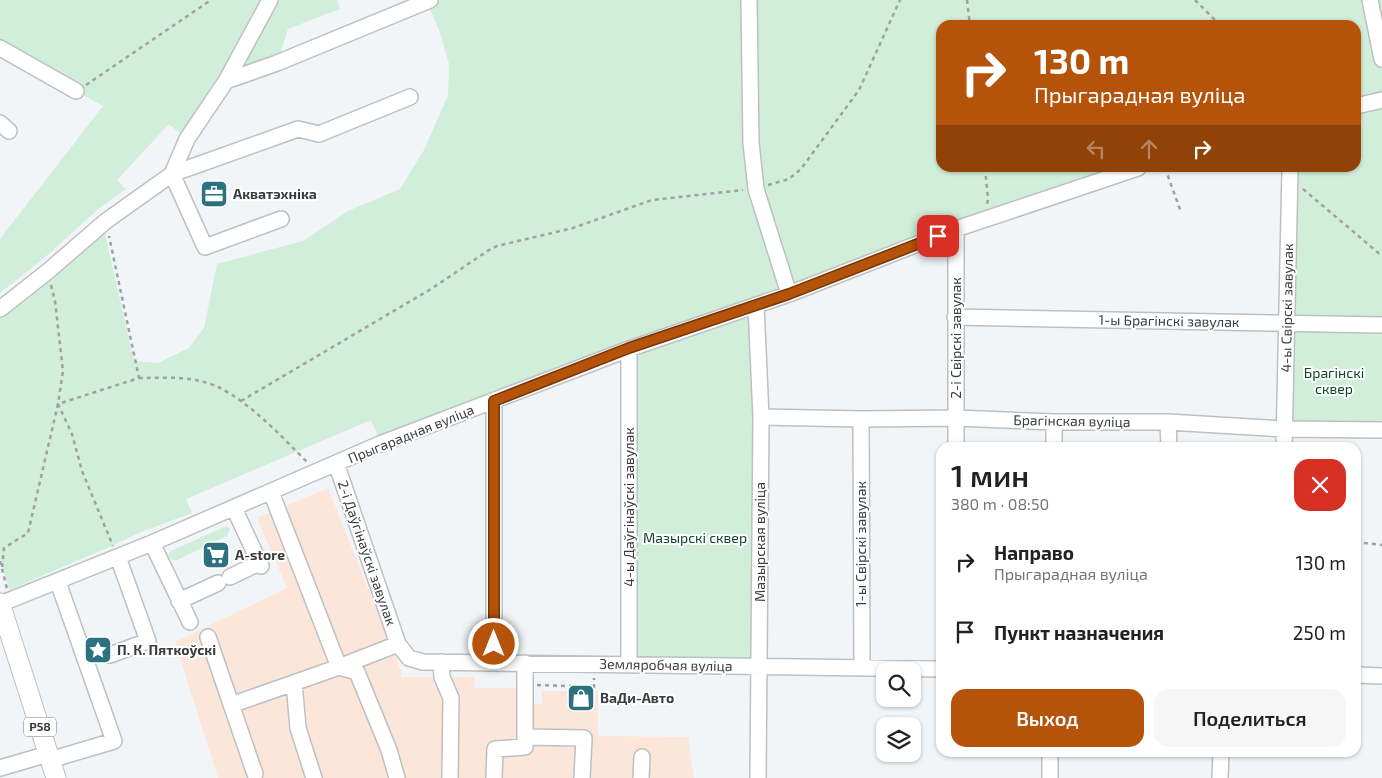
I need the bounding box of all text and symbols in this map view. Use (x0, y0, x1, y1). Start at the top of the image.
text: 130 m (1034, 39, 1129, 81)
icon: right (951, 40, 1016, 105)
text: Прыгарадная вуліца (1034, 81, 1246, 107)
icon: left (1082, 135, 1110, 163)
icon: ahead (1135, 135, 1163, 163)
icon: right (1188, 135, 1216, 163)
office icon: Акватэхніка (199, 179, 229, 209)
place label: Акватэхніка (233, 185, 317, 202)
pin (917, 215, 959, 257)
icon: arrive (924, 222, 952, 250)
street label: 4-ы Свірскі завулак (1277, 243, 1296, 373)
street label: 2-і Свірскі завулак (947, 277, 964, 399)
street label: 1-ы Брагінскі завулак (1098, 311, 1240, 330)
park label: Брагінскі сквер (1304, 364, 1364, 397)
street label: Прыгарадная вуліца (345, 400, 476, 467)
street label: Брагінская вуліца (1013, 411, 1131, 430)
street label: 4-ы Даўгінаўскі завулак (620, 427, 637, 587)
text: 1 мин (951, 457, 1029, 493)
button: close (1294, 459, 1346, 511)
street label: 2-і Даўгінаўскі завулак (335, 478, 400, 628)
street label: 1-ы Свірскі завулак (852, 481, 869, 607)
street label: Мазырская вуліца (751, 482, 768, 602)
text: 380 m · 08:50 (951, 494, 1049, 513)
park label: Мазырскі сквер (643, 529, 747, 546)
supermarket icon: А-store (201, 540, 231, 570)
text: Направо (994, 541, 1074, 564)
place label: А-store (235, 546, 285, 563)
icon: right (951, 548, 979, 576)
text: 130 m (1296, 551, 1346, 574)
text: Прыгарадная вуліца (994, 564, 1148, 583)
position arrow (467, 617, 519, 669)
icon: arrive (951, 618, 979, 646)
text: Пункт назначения (994, 621, 1164, 644)
text: 250 m (1293, 621, 1346, 644)
place icon: П. К. Пяткоўскі (83, 635, 113, 665)
place label: П. К. Пяткоўскі (117, 641, 216, 658)
street label: Земляробчая вуліца (599, 655, 733, 674)
map controls (876, 662, 921, 762)
button: search (876, 662, 921, 707)
shop icon: ВаДи-Авто (566, 683, 596, 713)
place label: ВаДи-Авто (600, 689, 674, 706)
button: Выход (951, 689, 1144, 747)
button: Поделиться (1154, 689, 1346, 747)
button: layers (876, 717, 921, 762)
road number: Р58 (24, 718, 56, 736)

